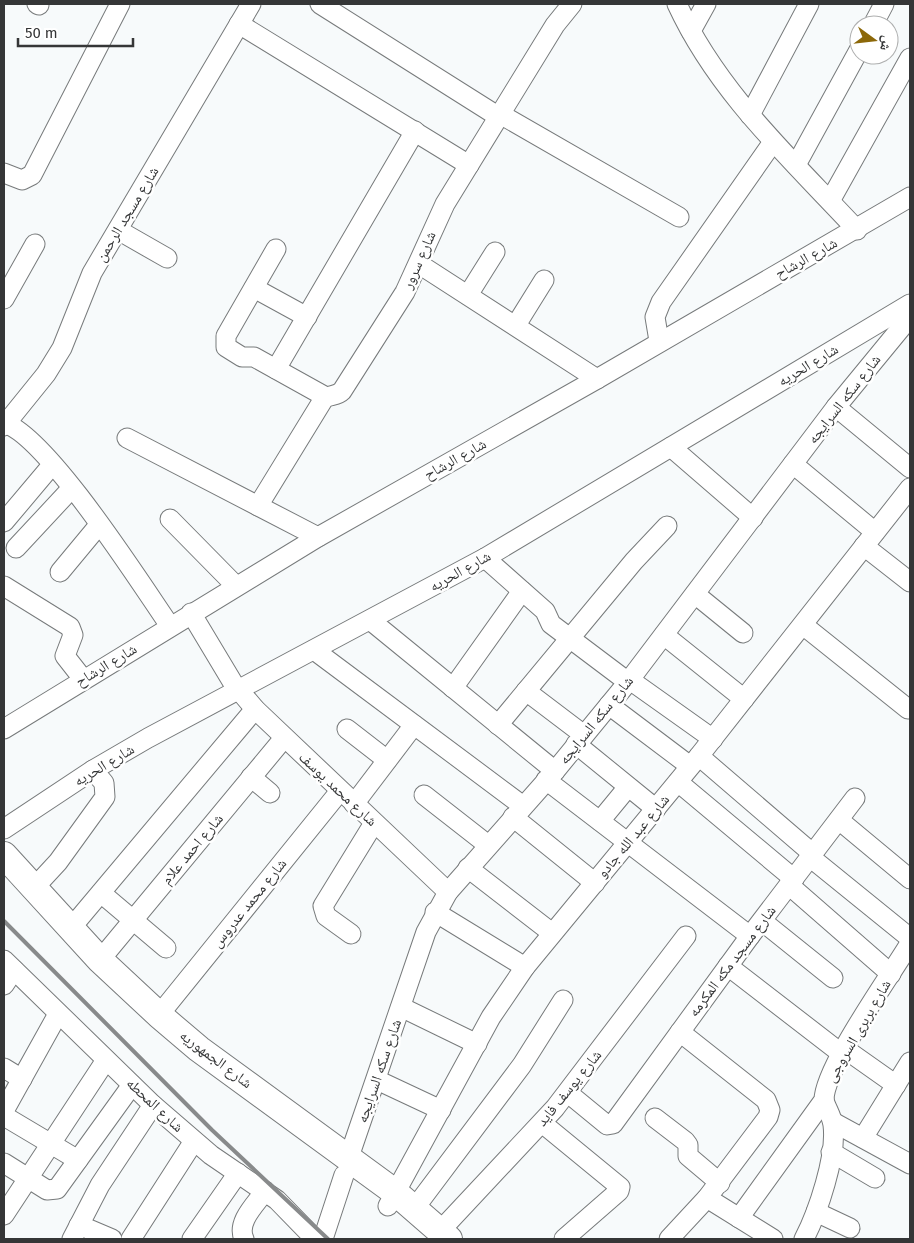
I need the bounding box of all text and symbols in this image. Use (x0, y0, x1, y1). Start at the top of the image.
scale bar (18, 15, 132, 47)
north arrow (849, 15, 899, 65)
text: 50 m (25, 24, 58, 42)
text: ش (876, 34, 896, 53)
street label: شارع مسجد الرحمن (92, 163, 163, 265)
street label: شارع سرور (398, 228, 441, 293)
street label: شارع الرشاح (772, 233, 841, 283)
street label: شارع الحريه (775, 340, 842, 391)
street label: شارع سكه السرايجه (804, 351, 885, 448)
street label: شارع الرشاح (421, 434, 490, 484)
street label: شارع الحريه (426, 547, 494, 596)
street label: شارع الرشاح (72, 640, 141, 691)
street label: شارع سكه السرايجه (555, 672, 638, 768)
street label: شارع الحريه (71, 740, 138, 791)
street label: شارع محمد يوسف (294, 748, 381, 831)
street label: شارع عبد الله جادو (593, 791, 674, 882)
street label: شارع احمد علام (157, 810, 228, 889)
street label: شارع محمد عدروس (208, 855, 291, 952)
street label: شارع مسجد مكه المكرمه (684, 902, 780, 1021)
street label: شارع بربرى السروجى (821, 976, 896, 1086)
street label: شارع سكه السرايجه (353, 1017, 406, 1125)
street label: شارع الجمهوريه (176, 1026, 256, 1093)
street label: شارع يوسف فايد (533, 1046, 606, 1130)
street label: شارع المحطه (122, 1074, 187, 1137)

